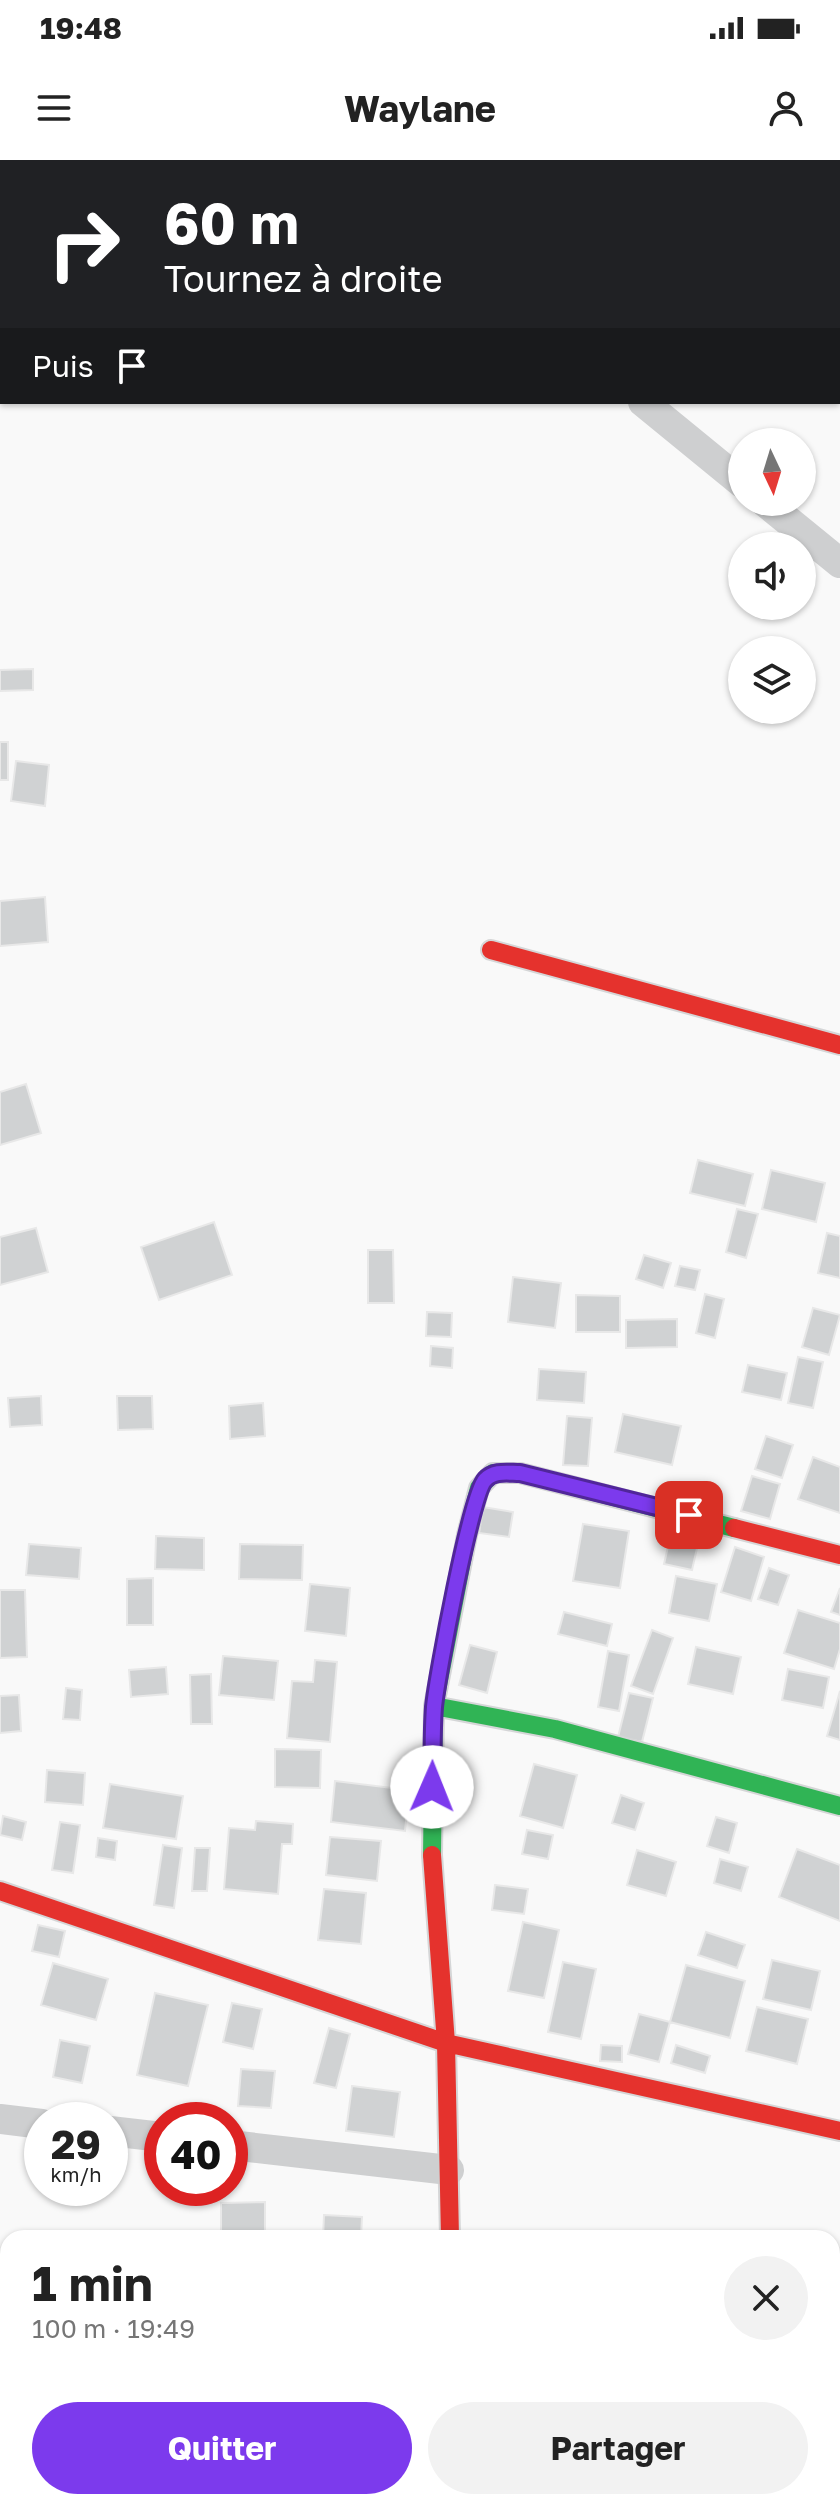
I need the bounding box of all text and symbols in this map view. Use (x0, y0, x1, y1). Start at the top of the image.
text: 19:48 (40, 10, 122, 46)
icon: menu (32, 86, 76, 130)
icon: person (764, 86, 808, 130)
text: Waylane (344, 87, 496, 130)
text: 60 m (164, 189, 299, 256)
icon: right (32, 192, 136, 296)
text: Tournez à droite (164, 257, 443, 300)
icon: arrive (110, 344, 154, 388)
text: Puis (32, 348, 94, 384)
north arrow (728, 428, 816, 516)
map controls (728, 428, 816, 724)
button: sound (728, 532, 816, 620)
button: layers (728, 636, 816, 724)
pin (655, 1481, 723, 1549)
icon: arrive (667, 1493, 711, 1537)
position arrow (390, 1745, 474, 1829)
speed limit sign: 40 (144, 2102, 248, 2206)
text: 29 (51, 2120, 101, 2168)
text: km/h (51, 2162, 101, 2186)
text: 1 min (32, 2254, 153, 2312)
button: close (724, 2256, 808, 2340)
text: 100 m · 19:49 (32, 2313, 195, 2344)
button: Quitter (32, 2402, 412, 2494)
button: Partager (428, 2402, 808, 2494)

